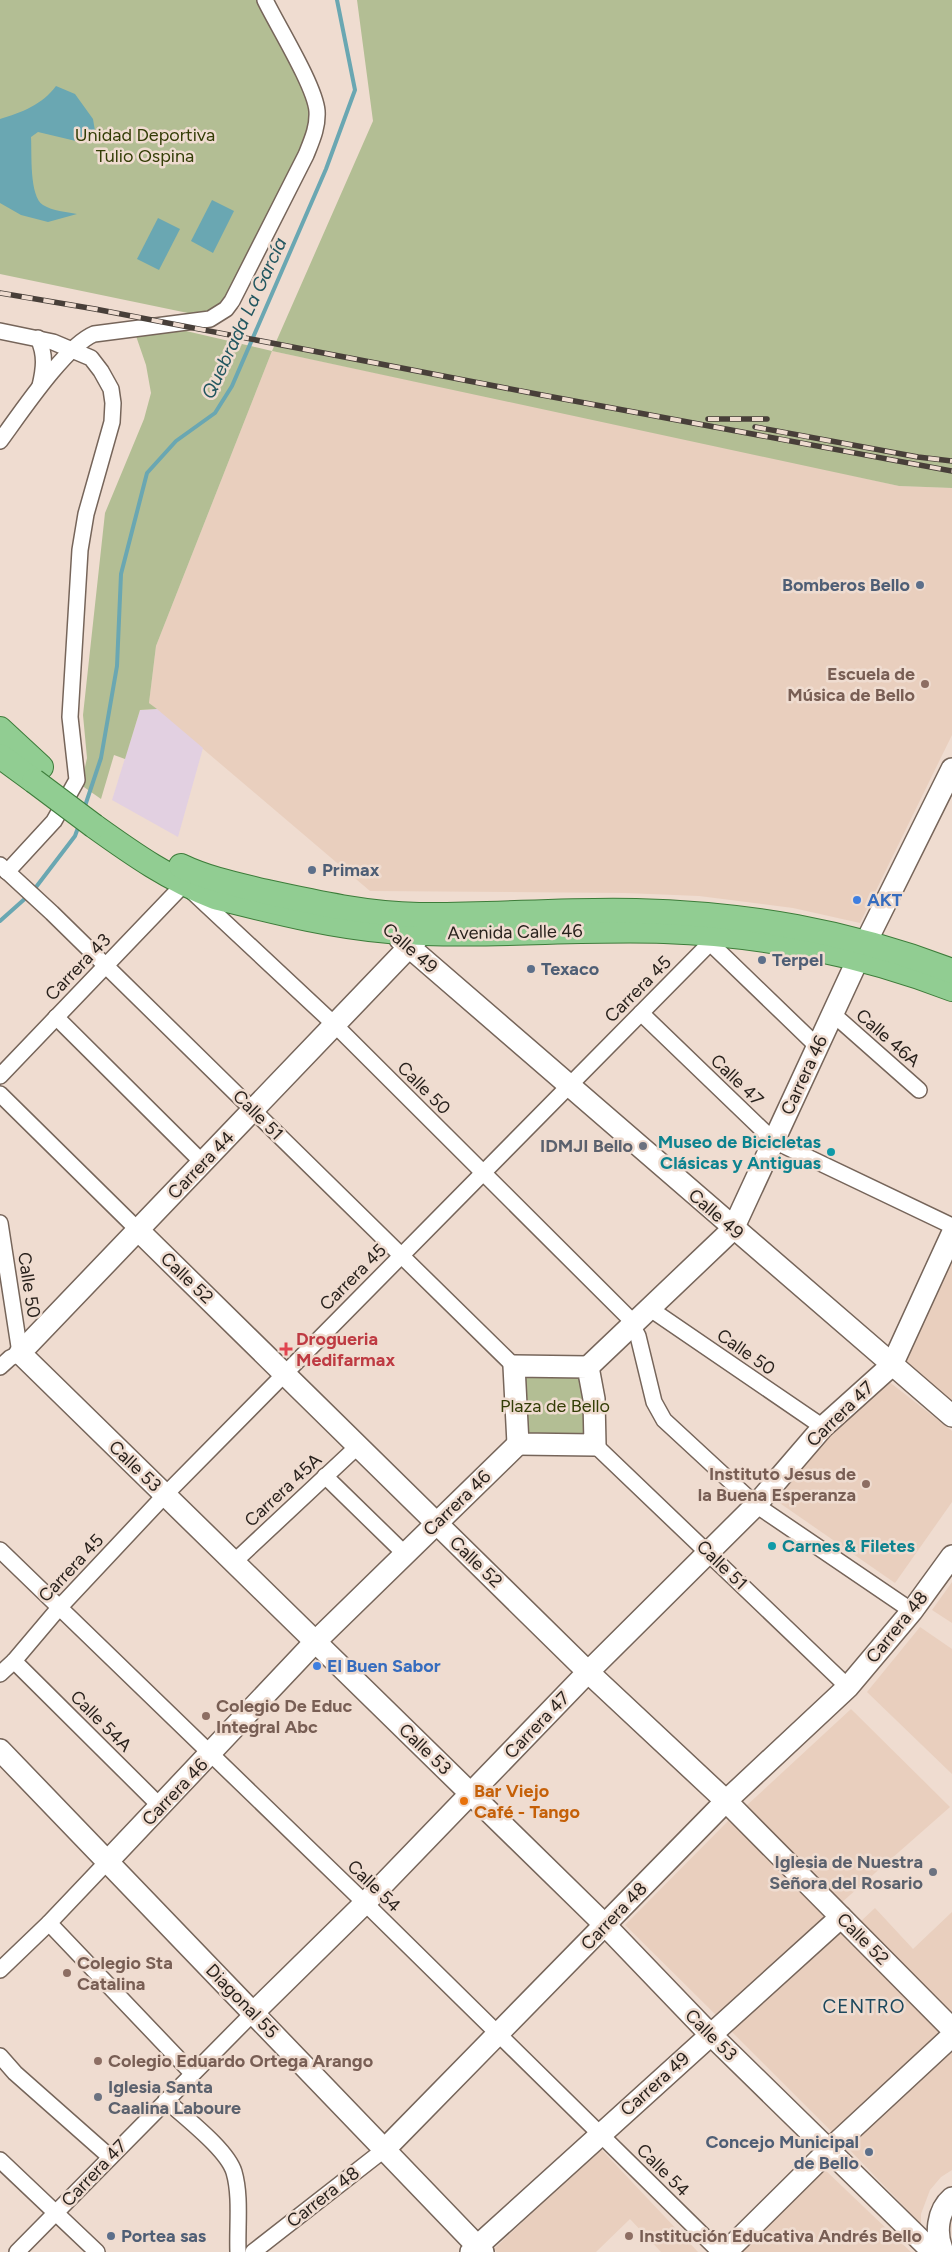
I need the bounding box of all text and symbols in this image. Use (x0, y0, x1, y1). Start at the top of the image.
park label: Unidad Deportiva Tulio Ospina (75, 124, 215, 167)
water label: Quebrada La García (197, 234, 291, 402)
place label: Bomberos Bello (782, 574, 910, 596)
marker: Bomberos Bello (914, 579, 926, 591)
place label: Escuela de Música de Bello (787, 663, 915, 706)
marker: Escuela de Música de Bello (919, 678, 931, 690)
place label: Primax (322, 859, 380, 881)
marker: Primax (306, 864, 318, 876)
place label: AKT (867, 889, 903, 911)
marker: AKT (851, 894, 863, 906)
street label: Calle 49 (378, 918, 442, 978)
street label: Avenida Calle 46 (447, 920, 583, 944)
street label: Carrera 43 (41, 929, 115, 1005)
place label: Terpel (772, 949, 823, 971)
street label: Carrera 45 (600, 951, 676, 1027)
marker: Terpel (756, 954, 768, 966)
place label: Texaco (541, 958, 599, 980)
marker: Texaco (525, 963, 537, 975)
street label: Calle 46A (851, 1004, 925, 1072)
street label: Carrera 46 (776, 1032, 832, 1118)
street label: Calle 47 (706, 1049, 768, 1111)
street label: Calle 50 (393, 1057, 455, 1119)
street label: Calle 51 (228, 1085, 288, 1145)
street label: Carrera 44 (163, 1126, 239, 1204)
place label: Museo de Bicicletas Clásicas y Antiguas (658, 1131, 822, 1174)
place label: IDMJI Bello (540, 1135, 633, 1157)
marker: IDMJI Bello (637, 1140, 649, 1152)
marker: Museo de Bicicletas Clásicas y Antiguas (825, 1146, 837, 1158)
street label: Calle 49 (684, 1184, 748, 1244)
street label: Carrera 45 (315, 1239, 391, 1315)
street label: Calle 52 (156, 1248, 218, 1308)
street label: Calle 50 (13, 1251, 45, 1319)
street label: Calle 50 (713, 1324, 779, 1380)
place label: Drogueria Medifarmax (296, 1328, 395, 1371)
marker: Drogueria Medifarmax (280, 1343, 292, 1355)
street label: Carrera 47 (802, 1376, 878, 1451)
park label: Plaza de Bello (500, 1395, 610, 1417)
street label: Calle 53 (104, 1436, 166, 1496)
street label: Carrera 45A (240, 1449, 326, 1531)
place label: Instituto Jesus de la Buena Esperanza (698, 1463, 856, 1506)
street label: Carrera 46 (419, 1465, 495, 1541)
marker: Instituto Jesus de la Buena Esperanza (860, 1478, 872, 1490)
street label: Carrera 45 (34, 1529, 108, 1607)
street label: Calle 52 (445, 1532, 507, 1592)
place label: Carnes & Filetes (782, 1535, 915, 1557)
street label: Calle 51 (692, 1536, 752, 1594)
marker: Carnes & Filetes (766, 1540, 778, 1552)
street label: Carrera 48 (861, 1587, 933, 1667)
place label: El Buen Sabor (327, 1655, 441, 1677)
marker: El Buen Sabor (311, 1660, 323, 1672)
street label: Calle 54A (66, 1686, 136, 1756)
street label: Carrera 47 (500, 1687, 575, 1763)
place label: Colegio De Educ Integral Abc (216, 1695, 353, 1738)
marker: Colegio De Educ Integral Abc (200, 1710, 212, 1722)
street label: Calle 53 (394, 1719, 456, 1779)
street label: Carrera 46 (137, 1754, 213, 1830)
place label: Bar Viejo Café - Tango (474, 1780, 580, 1823)
marker: Bar Viejo Café - Tango (458, 1795, 470, 1807)
place label: Iglesia de Nuestra Señora del Rosario (769, 1851, 923, 1894)
street label: Calle 54 (343, 1855, 405, 1917)
marker: Iglesia de Nuestra Señora del Rosario (927, 1866, 939, 1878)
street label: Carrera 48 (576, 1877, 652, 1955)
street label: Calle 52 (832, 1908, 894, 1970)
place label: Colegio Sta Catalina (77, 1952, 173, 1995)
street label: Diagonal 55 (201, 1959, 283, 2043)
marker: Colegio Sta Catalina (61, 1967, 73, 1979)
district label: CENTRO (823, 1995, 905, 2018)
street label: Calle 53 (680, 2004, 742, 2066)
street label: Carrera 49 (616, 2047, 694, 2121)
place label: Colegio Eduardo Ortega Arango (108, 2050, 373, 2072)
marker: Colegio Eduardo Ortega Arango (92, 2055, 104, 2067)
place label: Iglesia Santa Caalina Laboure (108, 2076, 241, 2119)
marker: Iglesia Santa Caalina Laboure (92, 2091, 104, 2103)
place label: Concejo Municipal de Bello (706, 2131, 859, 2174)
street label: Carrera 47 (57, 2135, 132, 2211)
street label: Calle 54 (632, 2139, 694, 2201)
marker: Concejo Municipal de Bello (863, 2146, 875, 2158)
street label: Carrera 48 (282, 2162, 364, 2232)
place label: Portea sas (121, 2225, 207, 2247)
place label: Institución Educativa Andrés Bello (639, 2225, 922, 2247)
marker: Portea sas (105, 2230, 117, 2242)
marker: Institución Educativa Andrés Bello (623, 2230, 635, 2242)

